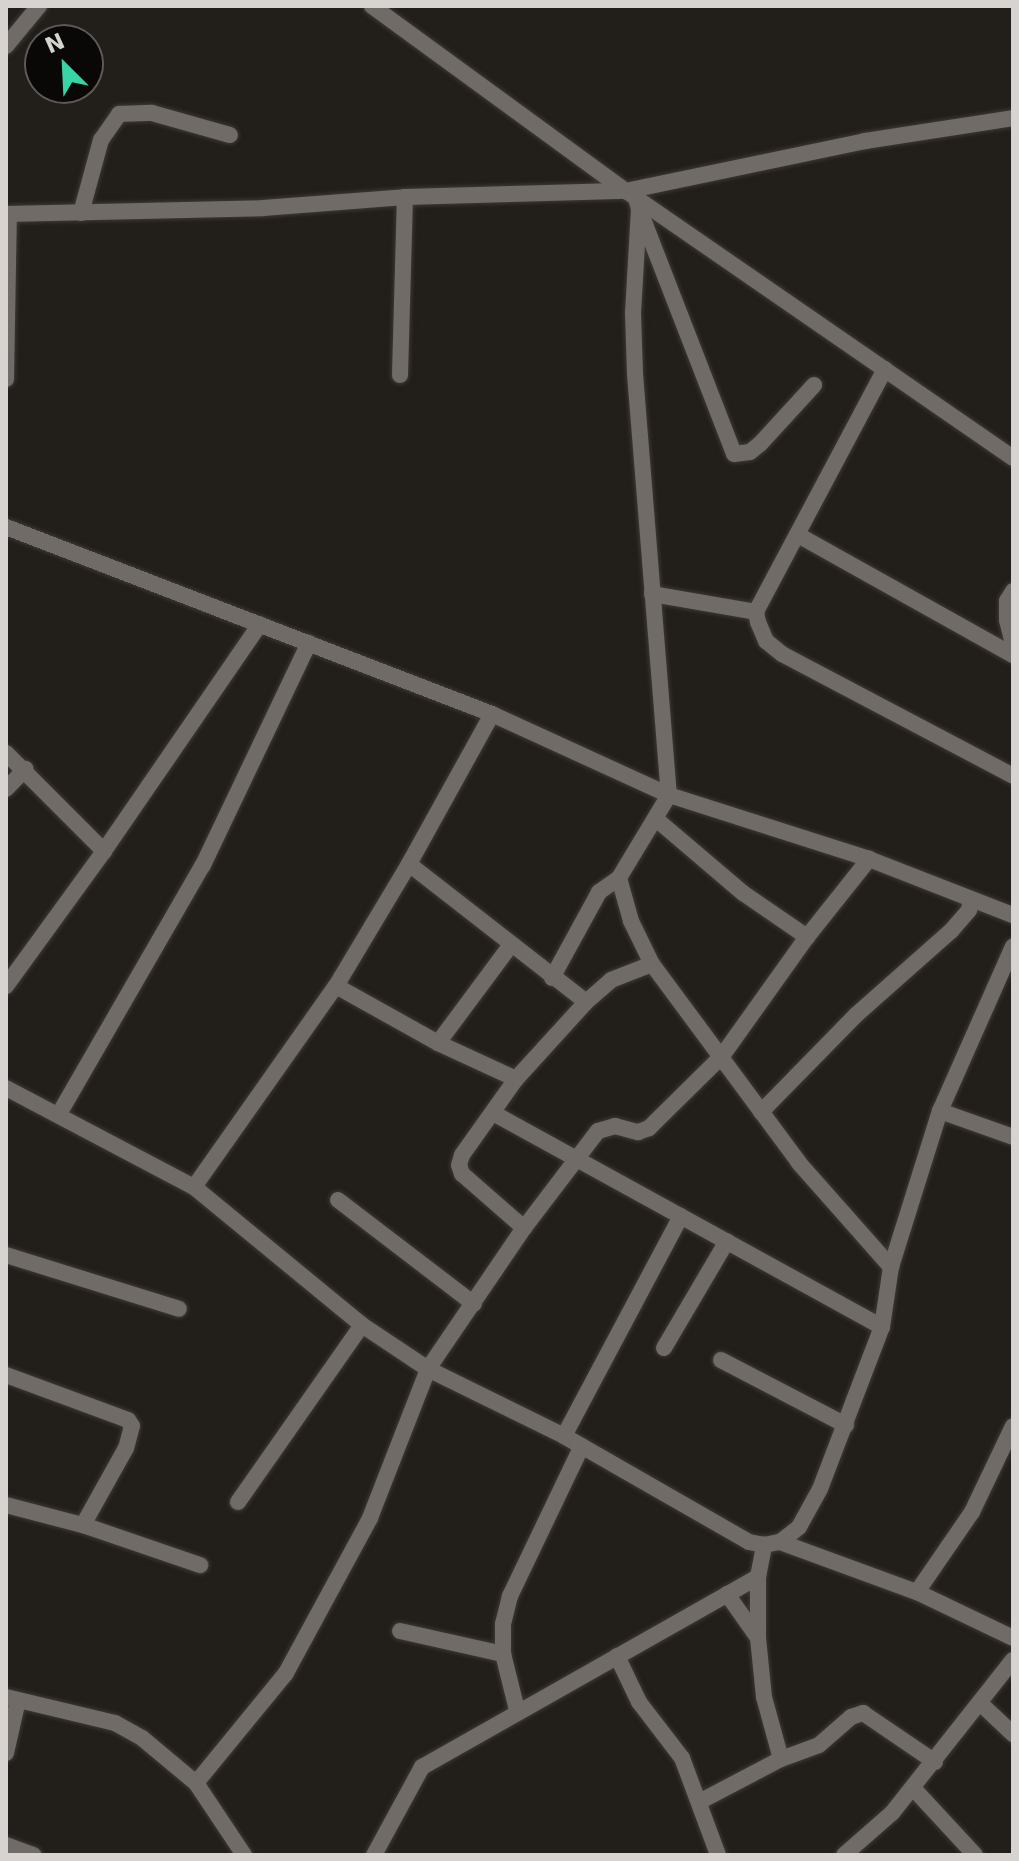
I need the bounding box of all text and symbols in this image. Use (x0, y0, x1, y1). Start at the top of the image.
north arrow (24, 24, 104, 104)
text: N (41, 28, 68, 59)

